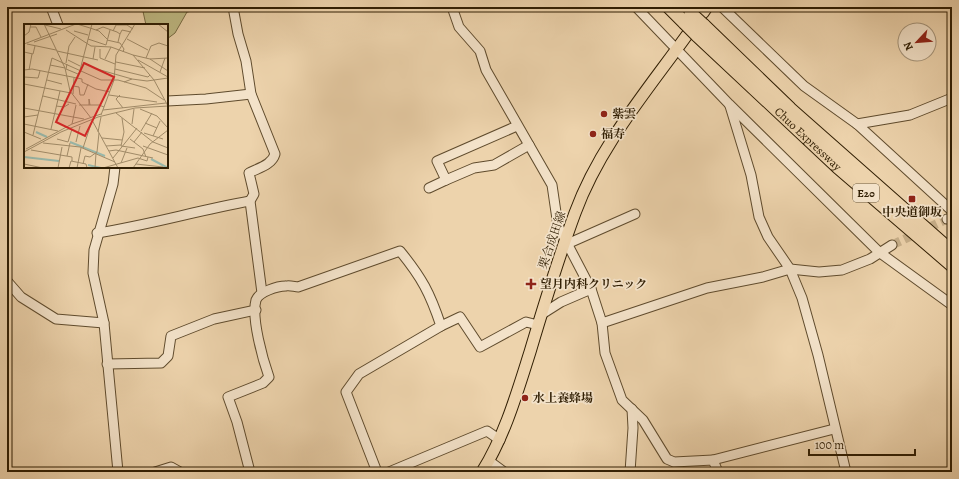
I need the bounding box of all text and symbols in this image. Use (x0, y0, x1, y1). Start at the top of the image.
north arrow (897, 22, 937, 62)
inset map (24, 24, 168, 168)
text: N (900, 39, 917, 53)
street label: Chuo Expressway (771, 103, 845, 175)
place label: 紫雲 (612, 106, 636, 122)
marker: 紫雲 (599, 109, 609, 119)
place label: 福寿 (601, 126, 625, 142)
marker: 福寿 (588, 129, 598, 139)
road number: E20 (853, 184, 879, 202)
marker: 中央道御坂 (907, 194, 917, 204)
place label: 中央道御坂 (882, 204, 942, 220)
street label: 栗合成田線 (535, 209, 569, 271)
place label: 望月内科クリニック (540, 276, 647, 292)
marker: 望月内科クリニック (525, 278, 537, 290)
place label: 水上養蜂場 (533, 390, 593, 406)
marker: 水上養蜂場 (520, 393, 530, 403)
scale bar (809, 431, 915, 457)
text: 100 m (815, 437, 844, 453)

